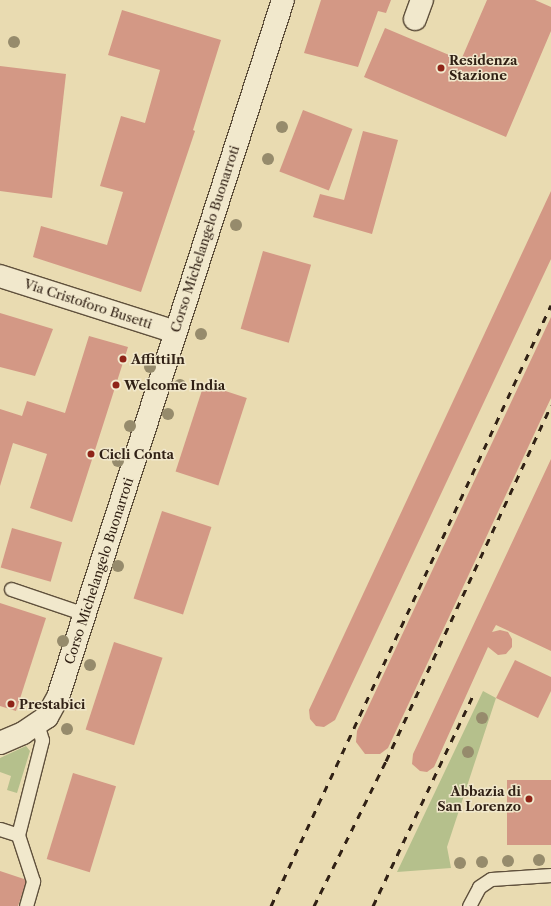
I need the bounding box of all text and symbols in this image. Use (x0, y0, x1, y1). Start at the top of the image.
place label: Residenza Stazione (449, 53, 518, 84)
marker: Residenza Stazione (436, 63, 446, 73)
street label: Corso Michelangelo Buonarroti (167, 144, 243, 334)
street label: Via Cristoforo Busetti (22, 276, 154, 332)
place label: AffittiIn (131, 351, 185, 367)
marker: AffittiIn (118, 354, 128, 364)
place label: Welcome India (124, 377, 225, 393)
marker: Welcome India (111, 380, 121, 390)
place label: Cicli Conta (99, 446, 174, 462)
marker: Cicli Conta (86, 449, 96, 459)
street label: Corso Michelangelo Buonarroti (61, 476, 137, 666)
place label: Prestabici (19, 696, 86, 712)
marker: Prestabici (6, 699, 16, 709)
place label: Abbazia di San Lorenzo (437, 784, 521, 815)
marker: Abbazia di San Lorenzo (524, 794, 534, 804)

